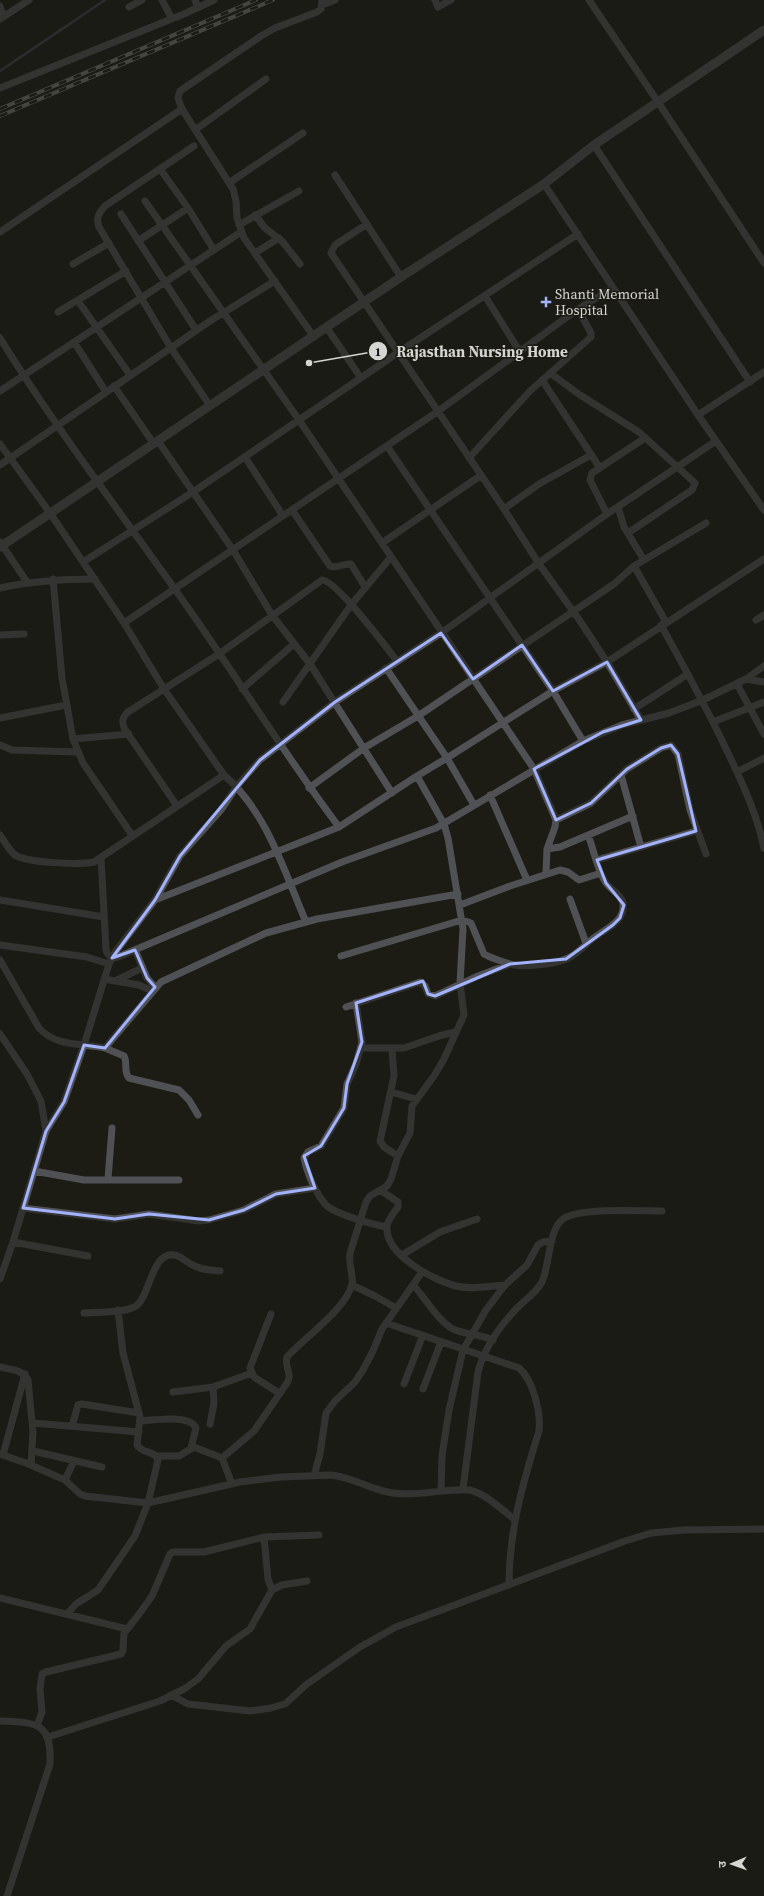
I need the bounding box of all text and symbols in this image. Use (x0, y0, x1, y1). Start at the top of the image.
place label: Shanti Memorial Hospital (555, 284, 659, 320)
marker: Shanti Memorial Hospital (540, 296, 552, 308)
callout: Rajasthan Nursing Home (368, 338, 576, 365)
text: Rajasthan Nursing Home (396, 341, 568, 362)
text: 1 (375, 344, 381, 360)
north arrow (712, 1844, 752, 1884)
text: उ (715, 1860, 730, 1868)

